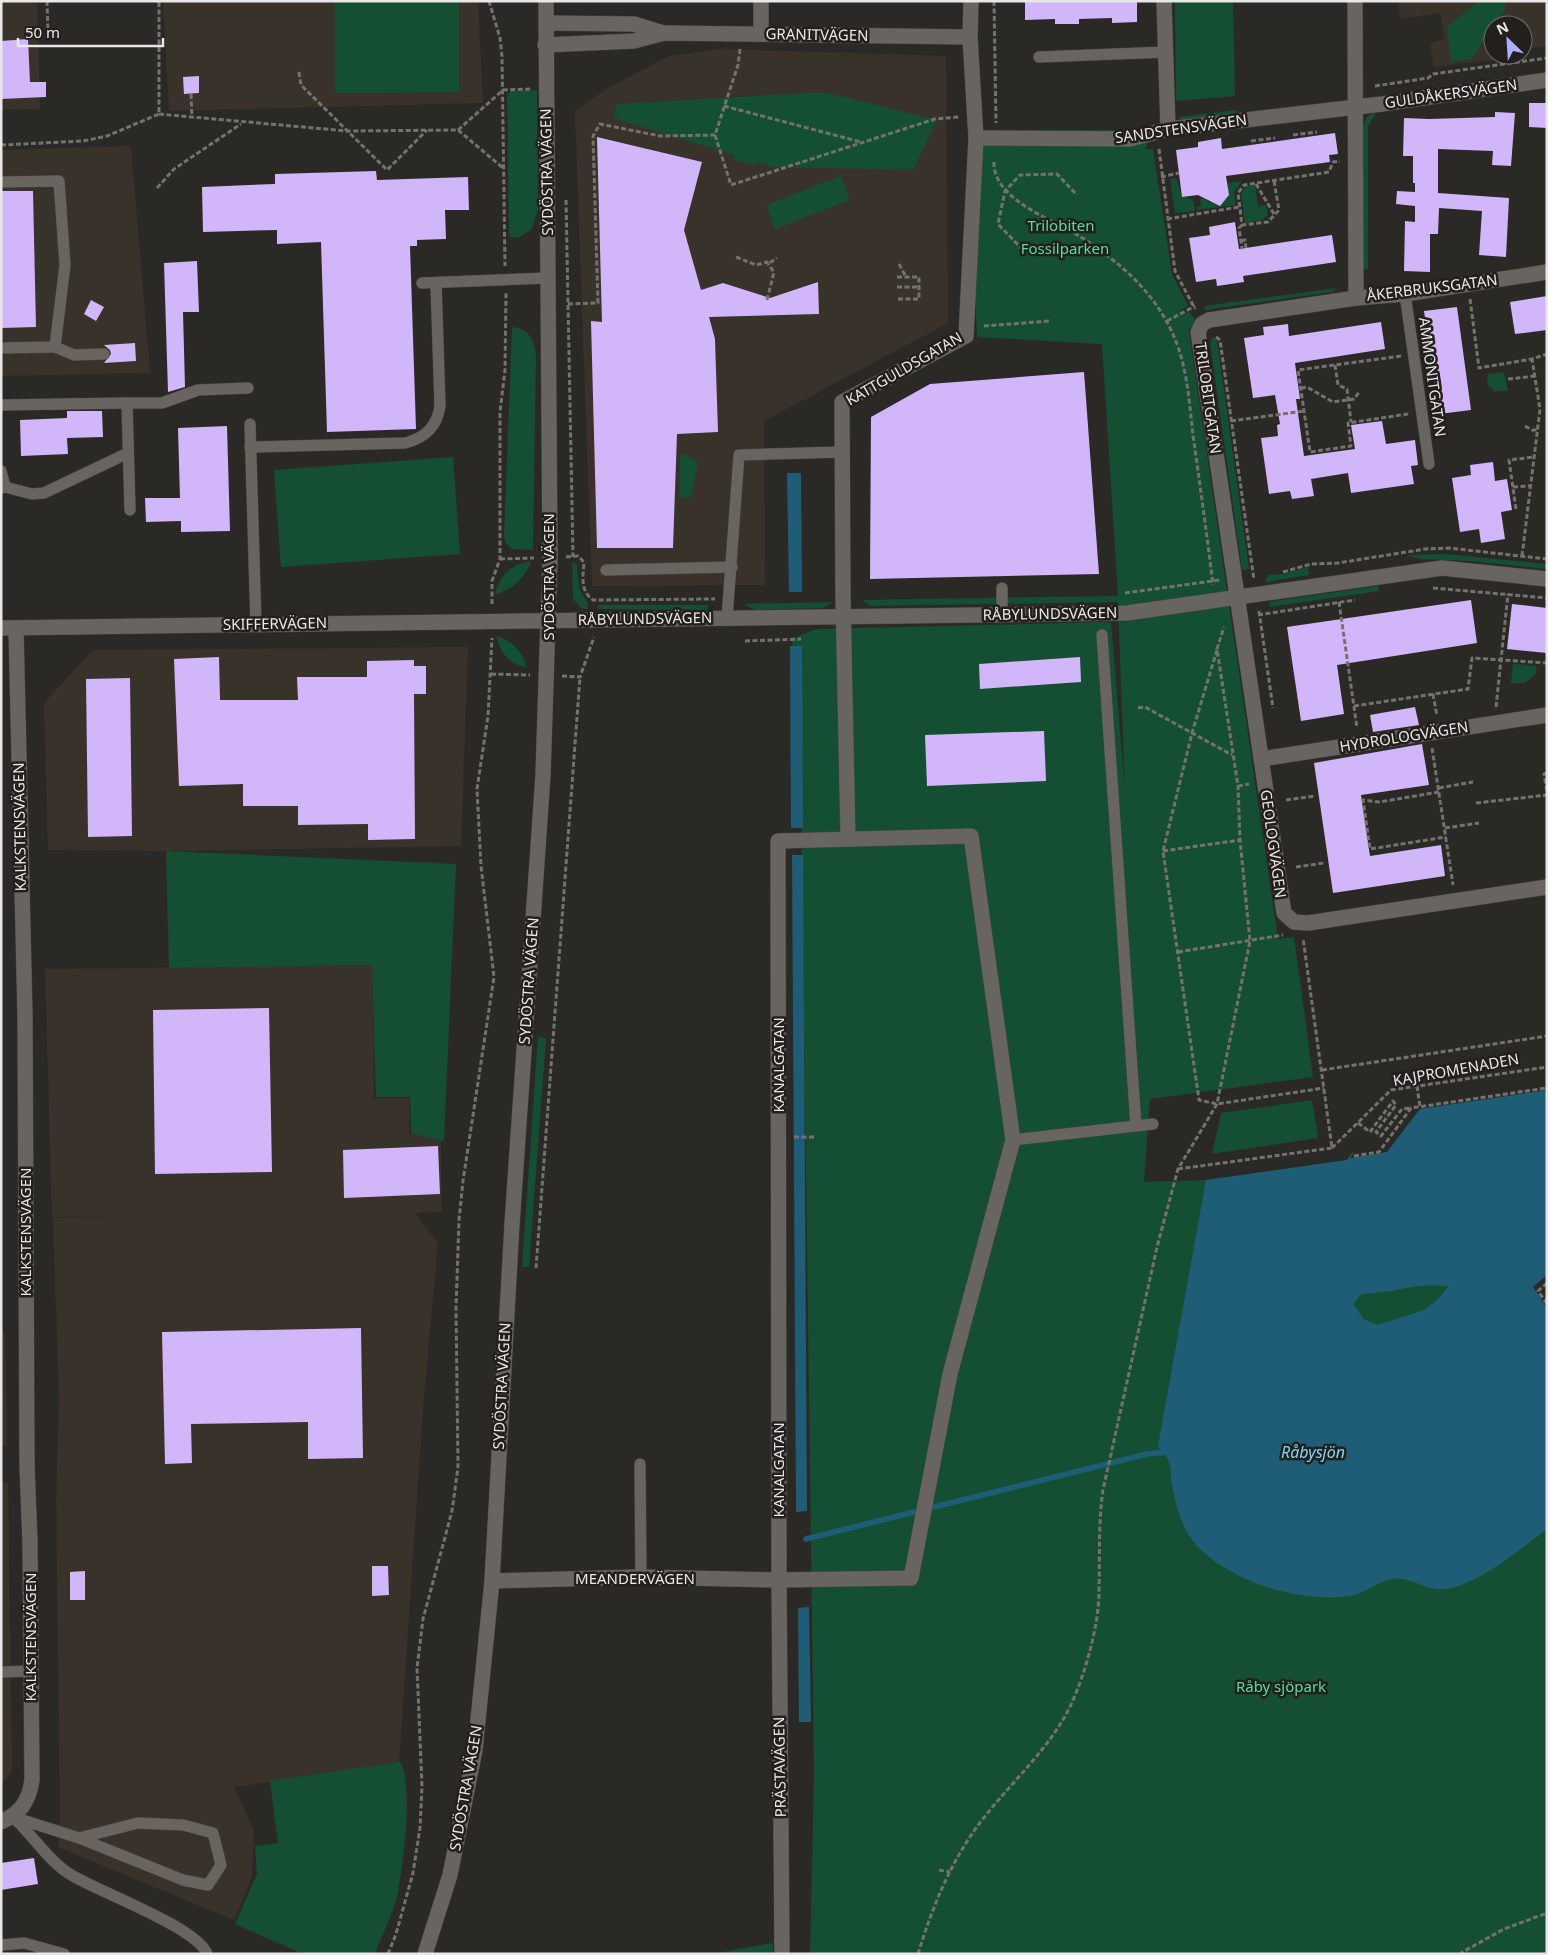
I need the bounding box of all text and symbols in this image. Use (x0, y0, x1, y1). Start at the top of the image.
scale bar (18, 15, 162, 47)
north arrow (1483, 15, 1533, 65)
text: N (1493, 17, 1511, 39)
text: 50 m (25, 22, 60, 42)
street label: GRANITVÄGEN (765, 23, 869, 45)
street label: GULDÅKERSVÄGEN (1383, 74, 1518, 112)
street label: SYDÖSTRA VÄGEN (535, 108, 557, 236)
street label: SANDSTENSVÄGEN (1114, 109, 1248, 147)
park label: Trilobiten (1028, 215, 1094, 235)
park label: Fossilparken (1021, 238, 1109, 258)
street label: ÅKERBRUKSGATAN (1365, 269, 1499, 305)
street label: AMMONITGATAN (1415, 316, 1451, 438)
street label: KATTGULDSGATAN (842, 327, 965, 410)
street label: TRILOBITGATAN (1191, 341, 1227, 455)
street label: SYDÖSTRA VÄGEN (538, 513, 558, 641)
street label: RÅBYLUNDSVÄGEN (982, 602, 1118, 624)
street label: RÅBYLUNDSVÄGEN (577, 607, 713, 629)
street label: SKIFFERVÄGEN (223, 612, 327, 634)
street label: HYDROLOGVÄGEN (1338, 716, 1470, 756)
street label: KALKSTENSVÄGEN (8, 762, 30, 892)
street label: GEOLOGVÄGEN (1256, 788, 1292, 899)
street label: SYDÖSTRA VÄGEN (514, 917, 542, 1045)
street label: KANALGATAN (768, 1017, 788, 1113)
street label: KAJPROMENADEN (1391, 1048, 1520, 1090)
street label: KALKSTENSVÄGEN (15, 1168, 35, 1296)
street label: SYDÖSTRA VÄGEN (488, 1322, 514, 1450)
street label: KANALGATAN (768, 1422, 788, 1518)
water label: Råbysjön (1281, 1441, 1345, 1463)
street label: MEANDERVÄGEN (575, 1568, 695, 1588)
street label: KALKSTENSVÄGEN (20, 1573, 40, 1701)
park label: Råby sjöpark (1236, 1676, 1326, 1696)
street label: PRÄSTAVÄGEN (768, 1716, 790, 1818)
street label: SYDÖSTRA VÄGEN (444, 1723, 486, 1852)

